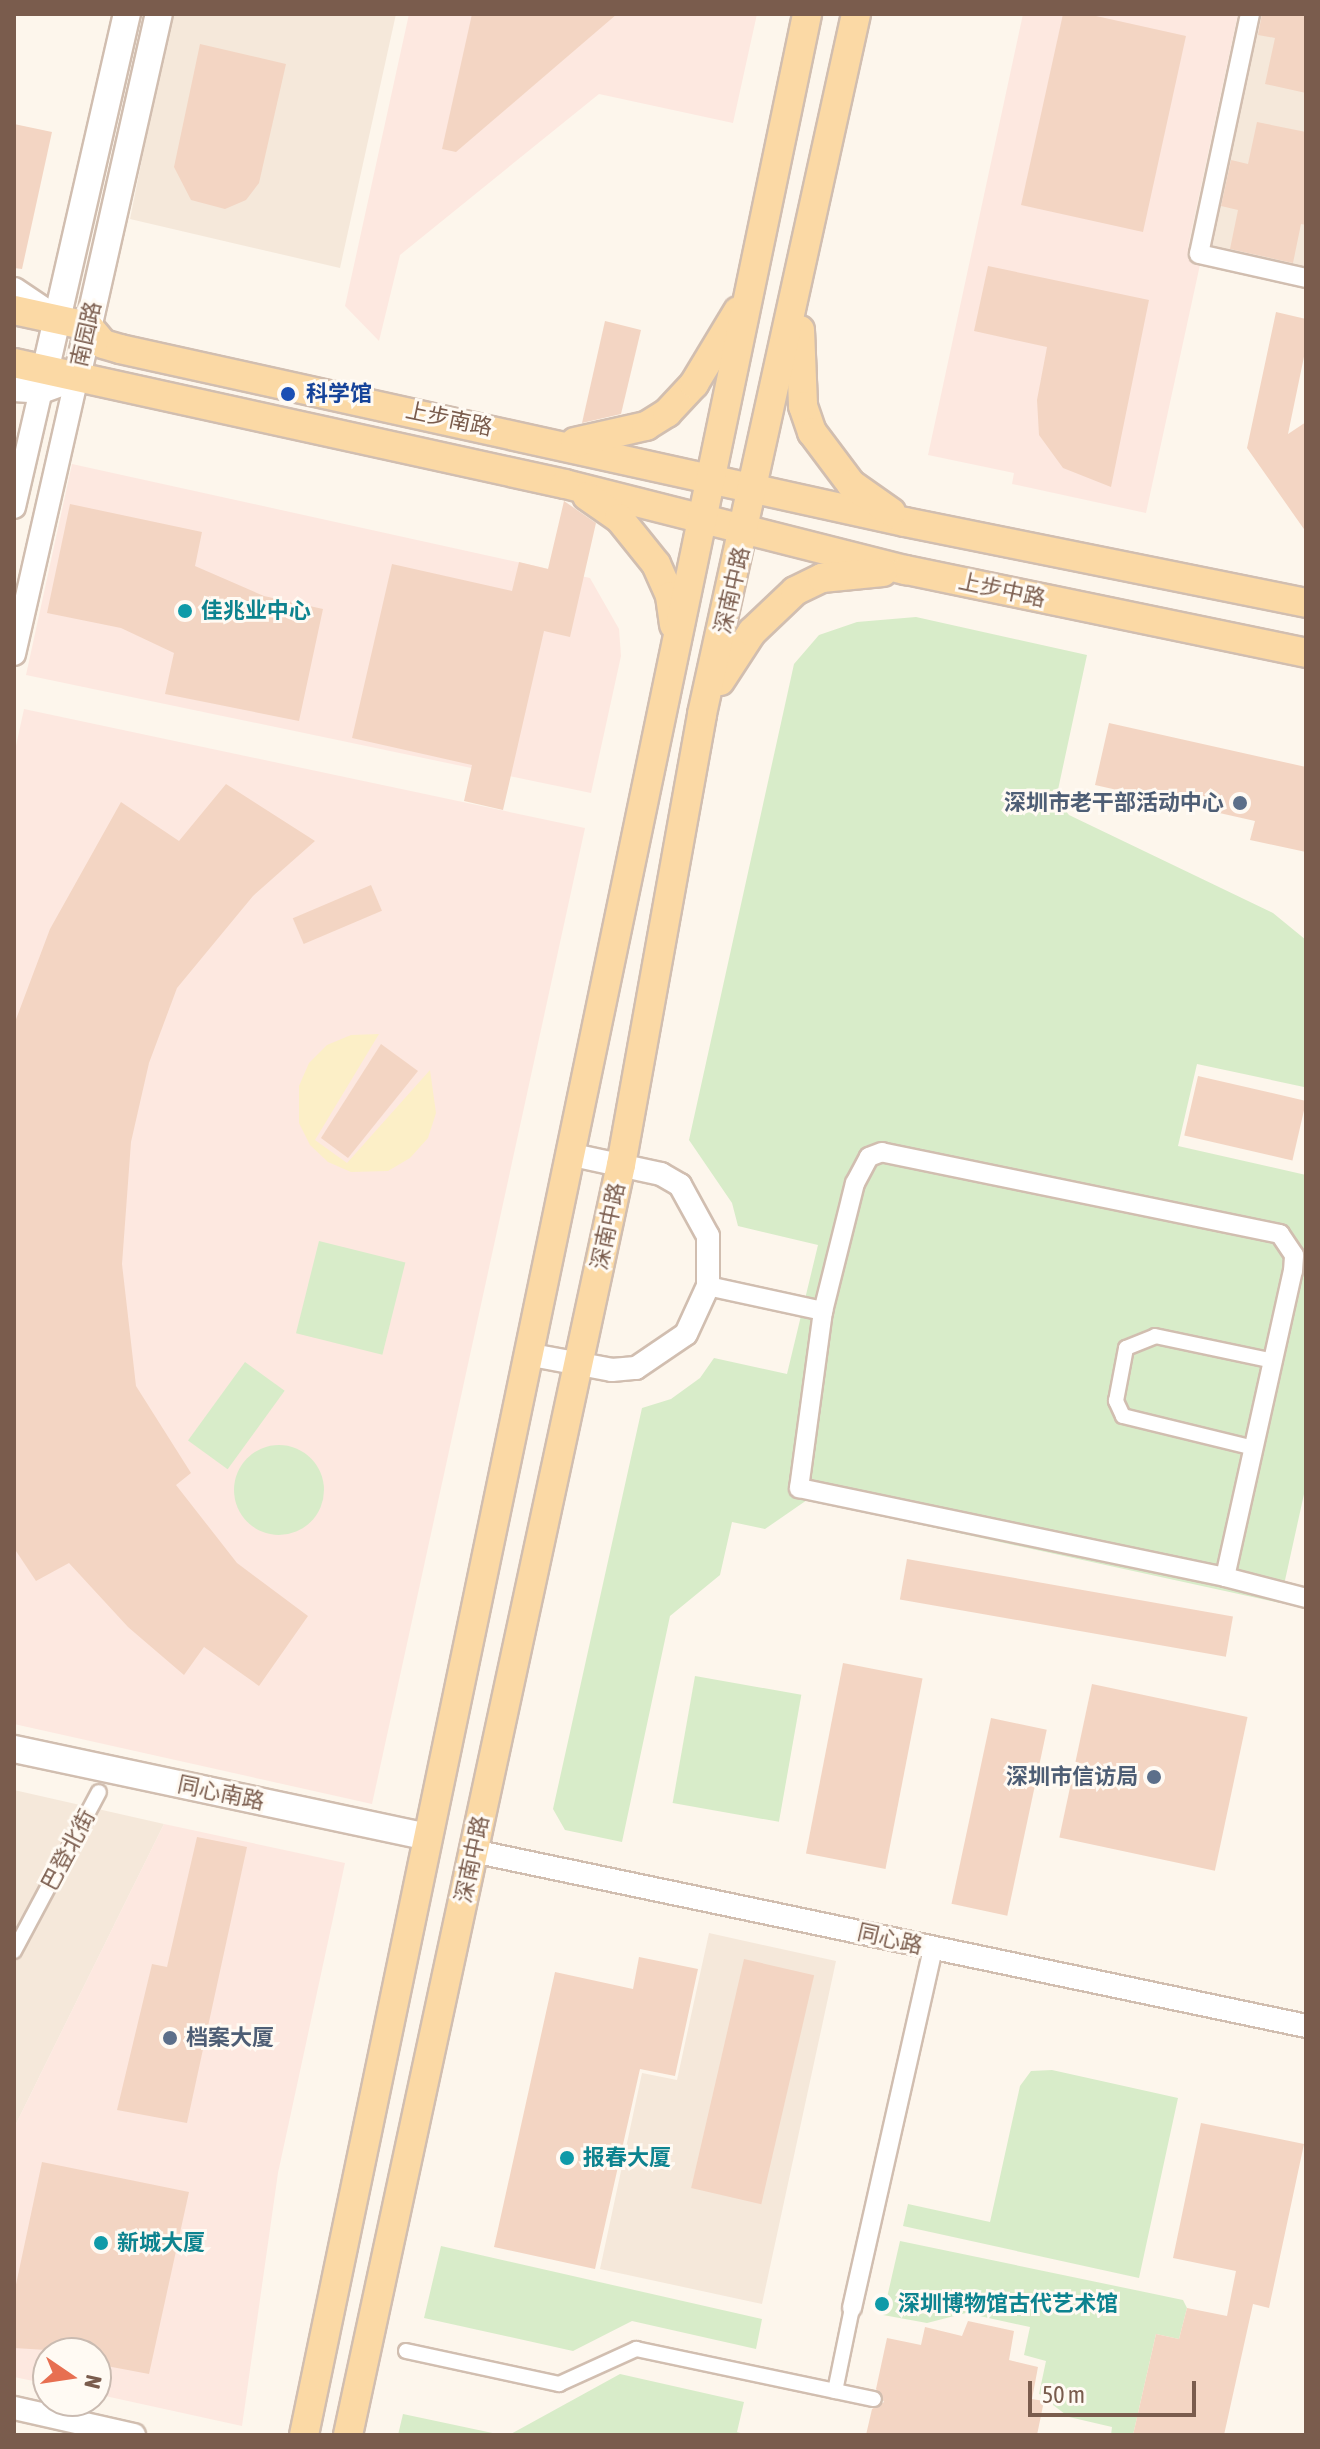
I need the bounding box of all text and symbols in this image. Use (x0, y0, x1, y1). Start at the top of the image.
street label: 南园路 (66, 299, 106, 369)
place label: 科学馆 (306, 381, 372, 407)
marker: 科学馆 (277, 383, 299, 405)
street label: 上步南路 (403, 397, 495, 441)
street label: 深南中路 (709, 544, 755, 636)
street label: 上步中路 (956, 568, 1048, 612)
place label: 佳兆业中心 (201, 598, 311, 624)
marker: 佳兆业中心 (176, 602, 194, 620)
place label: 深圳市老干部活动中心 (1004, 790, 1224, 816)
marker: 深圳市老干部活动中心 (1231, 794, 1249, 812)
street label: 深南中路 (586, 1180, 630, 1272)
place label: 深圳市信访局 (1006, 1764, 1138, 1790)
marker: 深圳市信访局 (1145, 1768, 1163, 1786)
street label: 同心南路 (175, 1771, 267, 1815)
street label: 巴登北街 (36, 1805, 100, 1895)
street label: 深南中路 (450, 1813, 494, 1905)
street label: 同心路 (855, 1919, 925, 1959)
place label: 档案大厦 (186, 2025, 274, 2051)
marker: 档案大厦 (161, 2029, 179, 2047)
place label: 报春大厦 (583, 2145, 671, 2171)
marker: 报春大厦 (558, 2149, 576, 2167)
place label: 新城大厦 (117, 2230, 205, 2256)
marker: 新城大厦 (92, 2234, 110, 2252)
place label: 深圳博物馆古代艺术馆 (898, 2291, 1118, 2317)
marker: 深圳博物馆古代艺术馆 (873, 2295, 891, 2313)
north arrow (32, 2337, 112, 2417)
scale bar (1032, 2365, 1200, 2415)
text: N (79, 2373, 108, 2391)
text: 50 m (1042, 2381, 1085, 2408)

